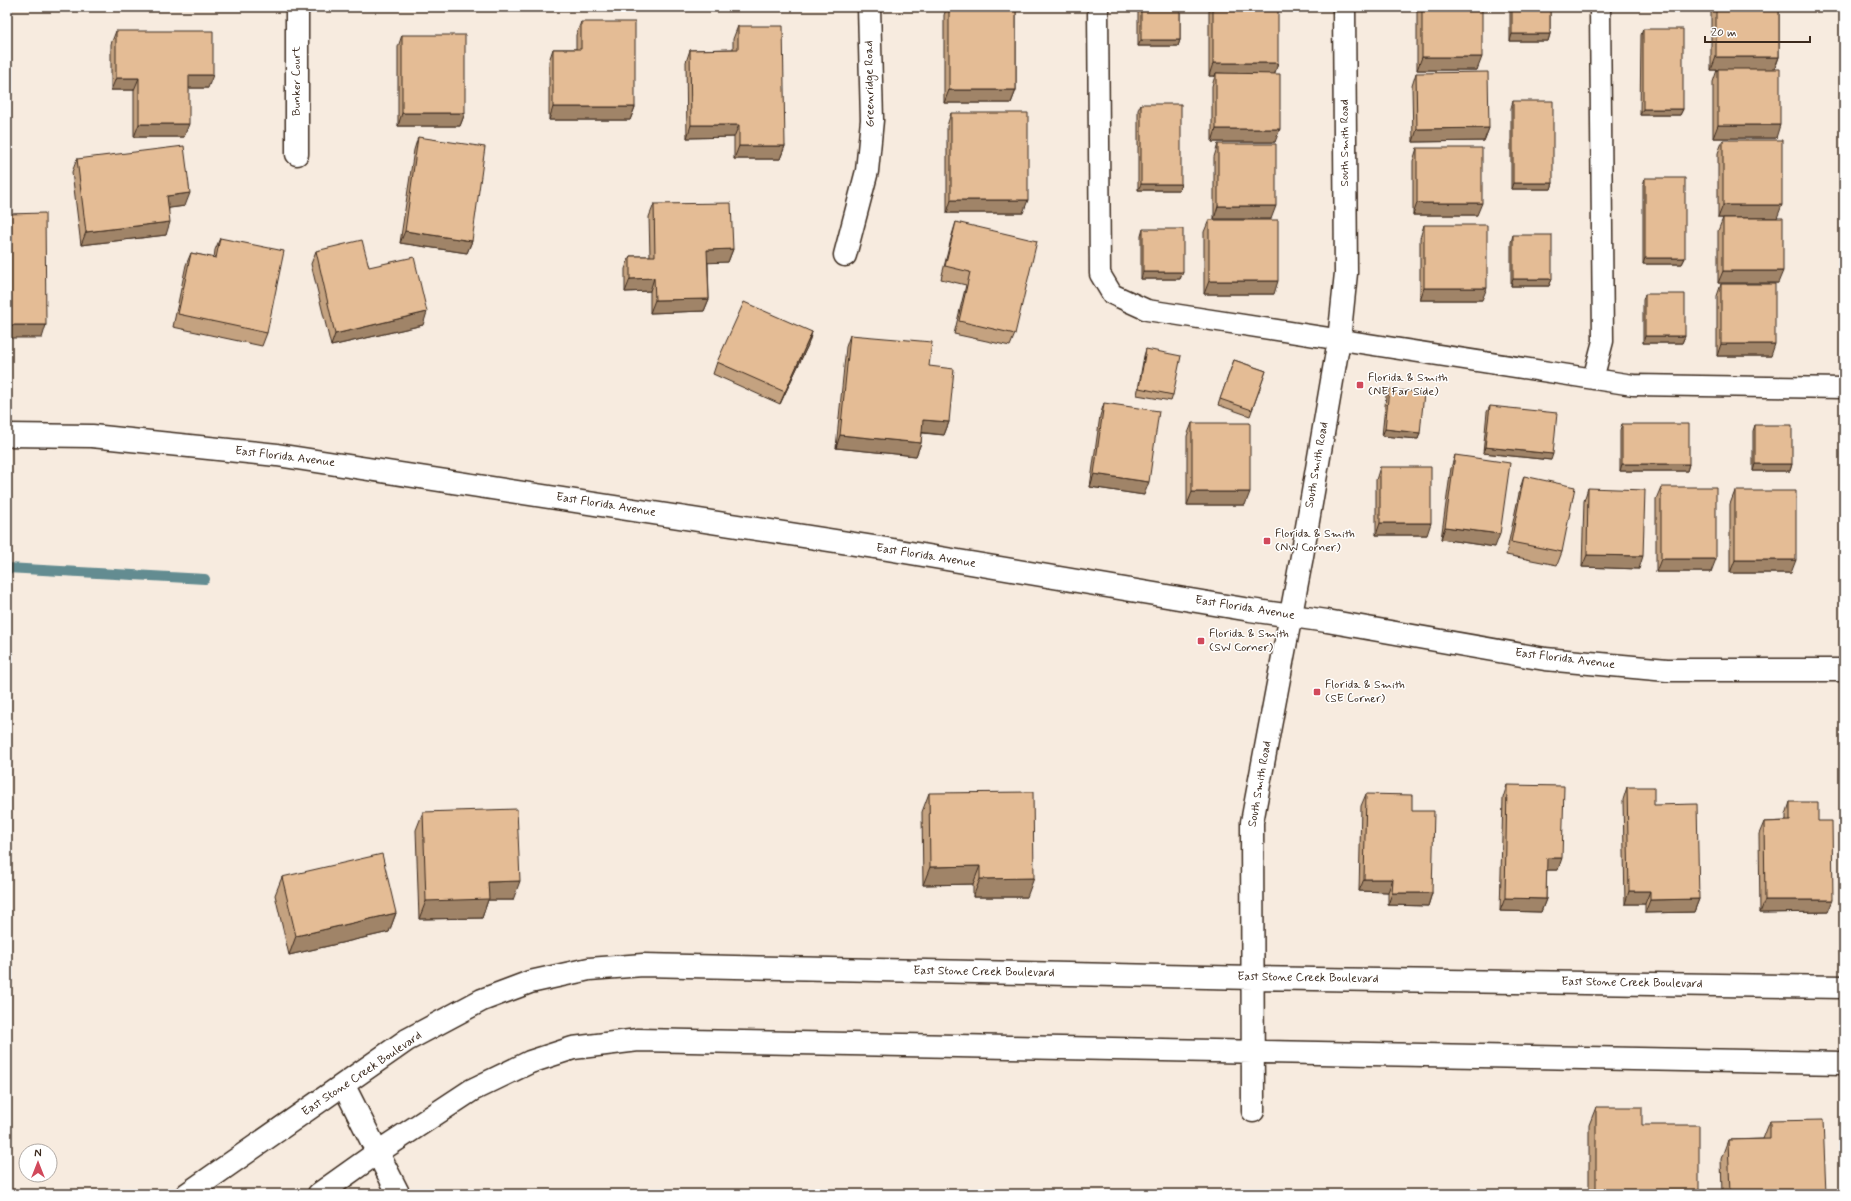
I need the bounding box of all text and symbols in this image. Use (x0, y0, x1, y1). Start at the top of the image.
scale bar (1705, 18, 1810, 44)
text: 20 m (1711, 25, 1737, 41)
street label: Greenridge Road (861, 40, 879, 128)
street label: Bunker Court (289, 46, 305, 116)
street label: South Smith Road (1337, 99, 1353, 187)
place label: Florida & Smith (NE Far Side) (1368, 370, 1448, 400)
marker: Florida & Smith (NE Far Side) (1355, 380, 1365, 390)
street label: South Smith Road (1302, 421, 1332, 509)
street label: East Florida Avenue (234, 443, 336, 471)
street label: East Florida Avenue (555, 489, 657, 521)
place label: Florida & Smith (NW Corner) (1275, 526, 1355, 556)
marker: Florida & Smith (NW Corner) (1262, 536, 1272, 546)
street label: East Florida Avenue (875, 540, 977, 572)
street label: East Florida Avenue (1194, 592, 1296, 624)
place label: Florida & Smith (SW Corner) (1209, 626, 1289, 656)
marker: Florida & Smith (SW Corner) (1196, 636, 1206, 646)
street label: East Florida Avenue (1514, 645, 1616, 673)
place label: Florida & Smith (SE Corner) (1325, 677, 1405, 707)
marker: Florida & Smith (SE Corner) (1312, 687, 1322, 697)
street label: South Smith Road (1245, 740, 1275, 828)
street label: East Stone Creek Boulevard (913, 963, 1055, 981)
street label: East Stone Creek Boulevard (1237, 969, 1379, 987)
street label: East Stone Creek Boulevard (1561, 974, 1703, 992)
street label: East Stone Creek Boulevard (299, 1028, 425, 1120)
north arrow (18, 1143, 58, 1183)
text: N (34, 1147, 42, 1161)

